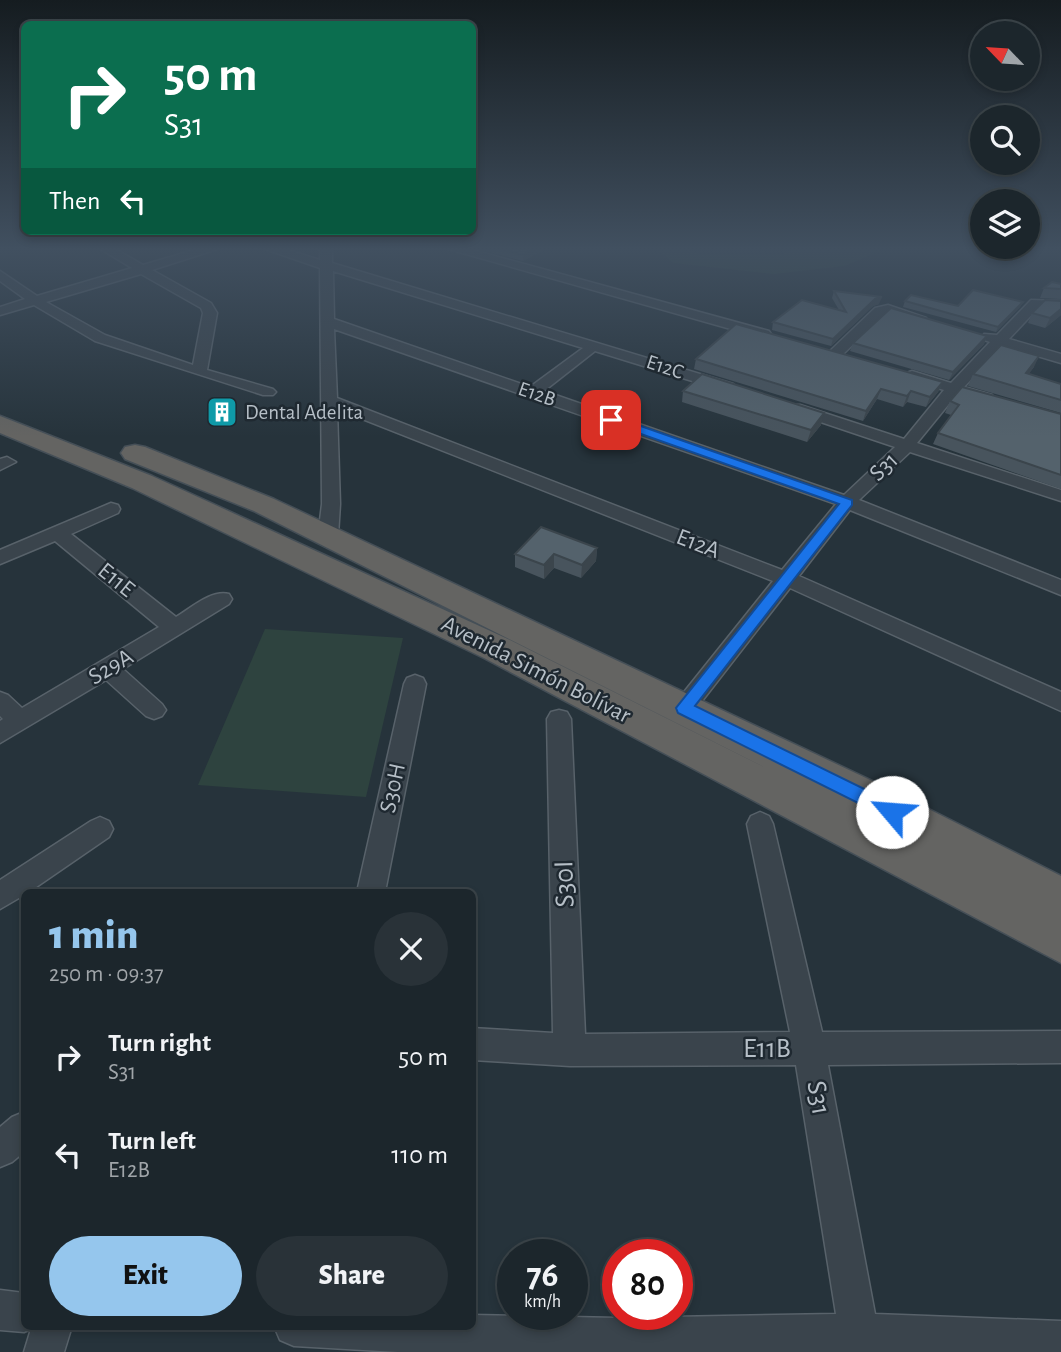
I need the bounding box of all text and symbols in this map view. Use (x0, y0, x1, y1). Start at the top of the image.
north arrow (970, 21, 1040, 91)
map controls (970, 21, 1040, 259)
icon: right (49, 49, 140, 140)
text: 50 m (164, 51, 258, 100)
button: search (970, 105, 1040, 175)
text: S31 (164, 109, 203, 141)
icon: left (114, 182, 152, 220)
text: Then (49, 188, 100, 214)
button: layers (970, 189, 1040, 259)
street label: E12C (644, 351, 686, 383)
street label: E12B (516, 378, 558, 410)
pin (581, 390, 641, 450)
building icon: Dental Adelita (205, 395, 239, 429)
icon: arrive (592, 401, 630, 439)
place label: Dental Adelita (245, 402, 363, 423)
street label: S31 (865, 448, 903, 486)
street label: E12A (673, 525, 723, 563)
street label: E11E (93, 558, 139, 602)
street label: Avenida Simón Bolívar (438, 612, 635, 728)
street label: S29A (85, 644, 138, 689)
street label: S30H (376, 761, 410, 815)
position arrow (855, 775, 929, 849)
street label: S30I (550, 860, 580, 908)
button: close (374, 912, 448, 986)
text: 1 min (49, 914, 138, 956)
text: 250 m · 09:37 (49, 963, 164, 986)
text: Turn right (108, 1030, 211, 1056)
street label: E11B (743, 1035, 791, 1063)
icon: right (49, 1038, 87, 1076)
text: 50 m (398, 1044, 448, 1070)
text: S31 (108, 1061, 136, 1084)
street label: S31 (801, 1079, 835, 1117)
text: Turn left (108, 1128, 196, 1154)
icon: left (49, 1136, 87, 1174)
text: 110 m (391, 1142, 448, 1168)
text: E12B (108, 1159, 150, 1182)
button: Exit (49, 1236, 242, 1316)
button: Share (256, 1236, 448, 1316)
speed limit sign: 80 (602, 1239, 693, 1330)
text: 76 (526, 1258, 559, 1293)
text: km/h (524, 1293, 561, 1311)

